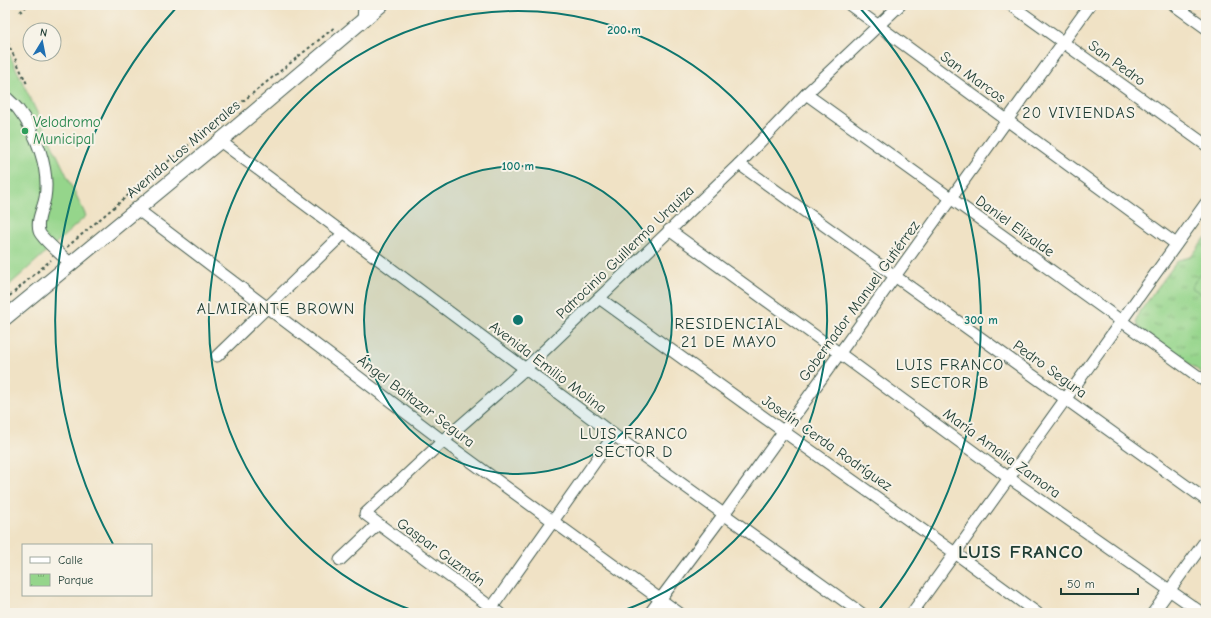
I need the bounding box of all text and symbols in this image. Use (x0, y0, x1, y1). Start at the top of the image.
north arrow (22, 22, 62, 62)
text: 200 m (607, 23, 641, 37)
text: N (39, 26, 48, 40)
street label: San Pedro (1085, 36, 1149, 90)
street label: San Marcos (937, 47, 1009, 107)
street label: Avenida Los Minerales (122, 96, 244, 202)
district label: 20 VIVIENDAS (1022, 104, 1136, 122)
place label: Velodromo Municipal (33, 113, 101, 148)
marker: Velodromo Municipal (20, 126, 30, 136)
text: 100 m (502, 159, 534, 173)
street label: Patrocinio Guillermo Urquiza (552, 181, 698, 323)
street label: Daniel Elizalde (972, 191, 1058, 261)
street label: Gobernador Manuel Gutiérrez (795, 217, 924, 385)
district label: ALMIRANTE BROWN (197, 300, 355, 318)
centre of rings (511, 313, 525, 327)
text: 300 m (964, 313, 998, 327)
district label: RESIDENCIAL 21 DE MAYO (675, 315, 783, 351)
street label: Avenida Emilio Molina (486, 317, 610, 417)
street label: Pedro Segura (1010, 336, 1090, 402)
street label: Ángel Baltazar Segura (354, 350, 479, 451)
district label: LUIS FRANCO SECTOR B (896, 356, 1004, 392)
street label: Joselín Cerda Rodríguez (758, 391, 896, 495)
street label: María Amalia Zamora (940, 404, 1064, 502)
district label: LUIS FRANCO SECTOR D (580, 425, 688, 461)
street label: Gaspar Guzmán (393, 514, 489, 590)
district label: LUIS FRANCO (958, 541, 1084, 563)
legend (22, 544, 152, 596)
text: Calle (58, 553, 83, 567)
scale bar (1061, 570, 1138, 596)
text: Parque (58, 573, 93, 587)
text: 50 m (1067, 577, 1095, 591)

